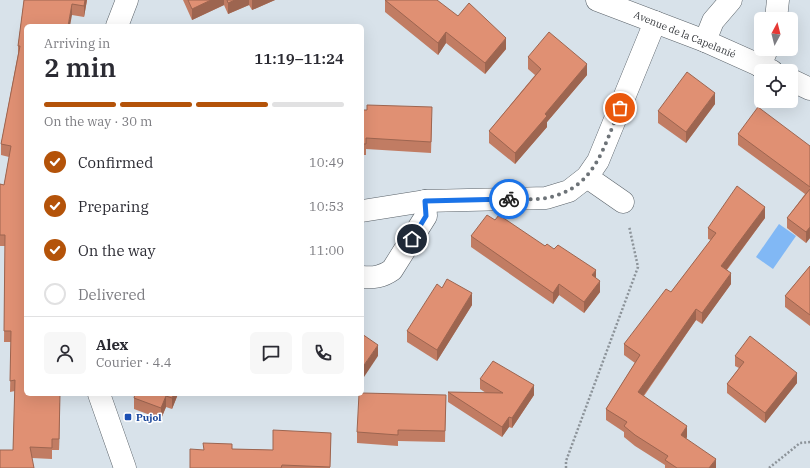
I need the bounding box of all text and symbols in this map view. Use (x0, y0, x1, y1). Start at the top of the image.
street label: Avenue de la Capelanié (632, 8, 738, 61)
north arrow (754, 12, 798, 56)
map controls (754, 12, 798, 108)
text: Arriving in (44, 35, 110, 52)
text: 11:19–11:24 (254, 49, 344, 68)
text: 2 min (44, 50, 116, 84)
button: locate (754, 64, 798, 108)
pin (603, 91, 637, 125)
icon: bag (609, 97, 631, 119)
text: On the way · 30 m (44, 113, 152, 130)
icon: check (44, 151, 66, 173)
text: Confirmed (78, 153, 153, 172)
text: 10:49 (309, 154, 344, 171)
courier (489, 179, 529, 219)
icon: bike (498, 188, 520, 210)
icon: check (44, 195, 66, 217)
text: Preparing (78, 197, 149, 216)
text: 10:53 (309, 198, 344, 215)
pin (395, 222, 429, 256)
icon: home (401, 228, 423, 250)
icon: check (44, 239, 66, 261)
text: On the way (78, 241, 156, 260)
text: 11:00 (309, 242, 344, 259)
text: Delivered (78, 285, 146, 304)
button: person (44, 332, 86, 374)
button: chat (250, 332, 292, 374)
button: phone (302, 332, 344, 374)
text: Alex (96, 335, 128, 354)
text: Courier · 4.4 (96, 354, 172, 371)
place label: Pujol (136, 411, 162, 424)
marker: Pujol (123, 412, 133, 422)

